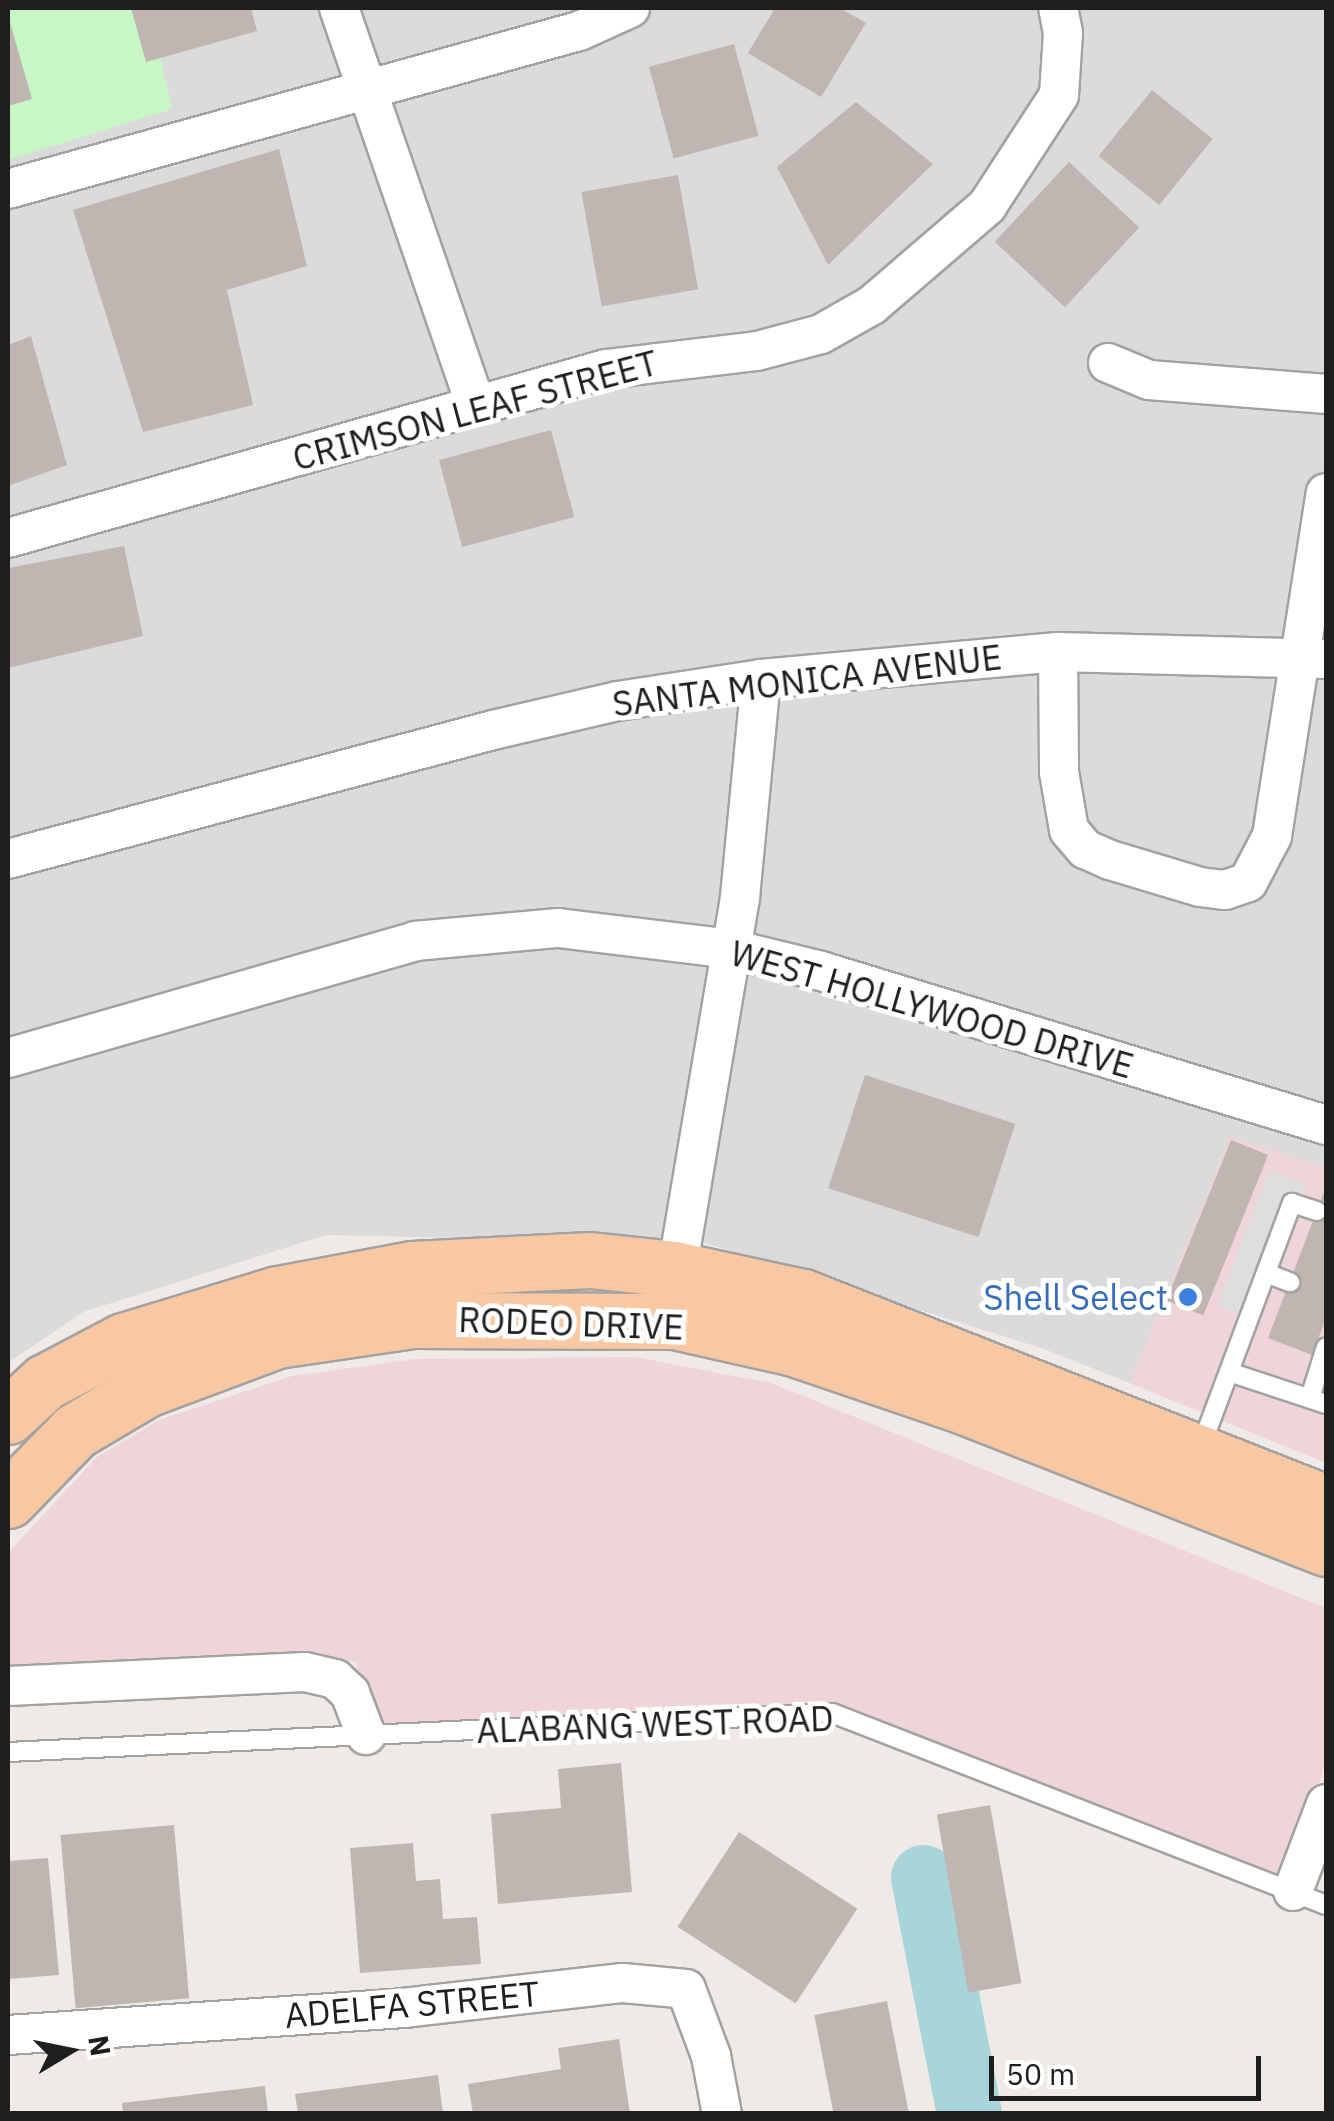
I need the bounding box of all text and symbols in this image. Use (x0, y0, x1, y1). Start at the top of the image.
street label: CRIMSON LEAF STREET (288, 341, 662, 479)
street label: SANTA MONICA AVENUE (610, 635, 1004, 725)
street label: WEST HOLLYWOOD DRIVE (726, 931, 1138, 1087)
place label: Shell Select (983, 1276, 1168, 1318)
marker: Shell Select (1177, 1286, 1199, 1308)
street label: RODEO DRIVE (458, 1298, 684, 1348)
street label: ALABANG WEST ROAD (476, 1697, 834, 1751)
street label: ADELFA STREET (283, 1972, 541, 2036)
north arrow (20, 2001, 120, 2101)
text: N (80, 2033, 120, 2059)
scale bar (994, 2036, 1266, 2098)
text: 50 m (1006, 2054, 1075, 2093)

